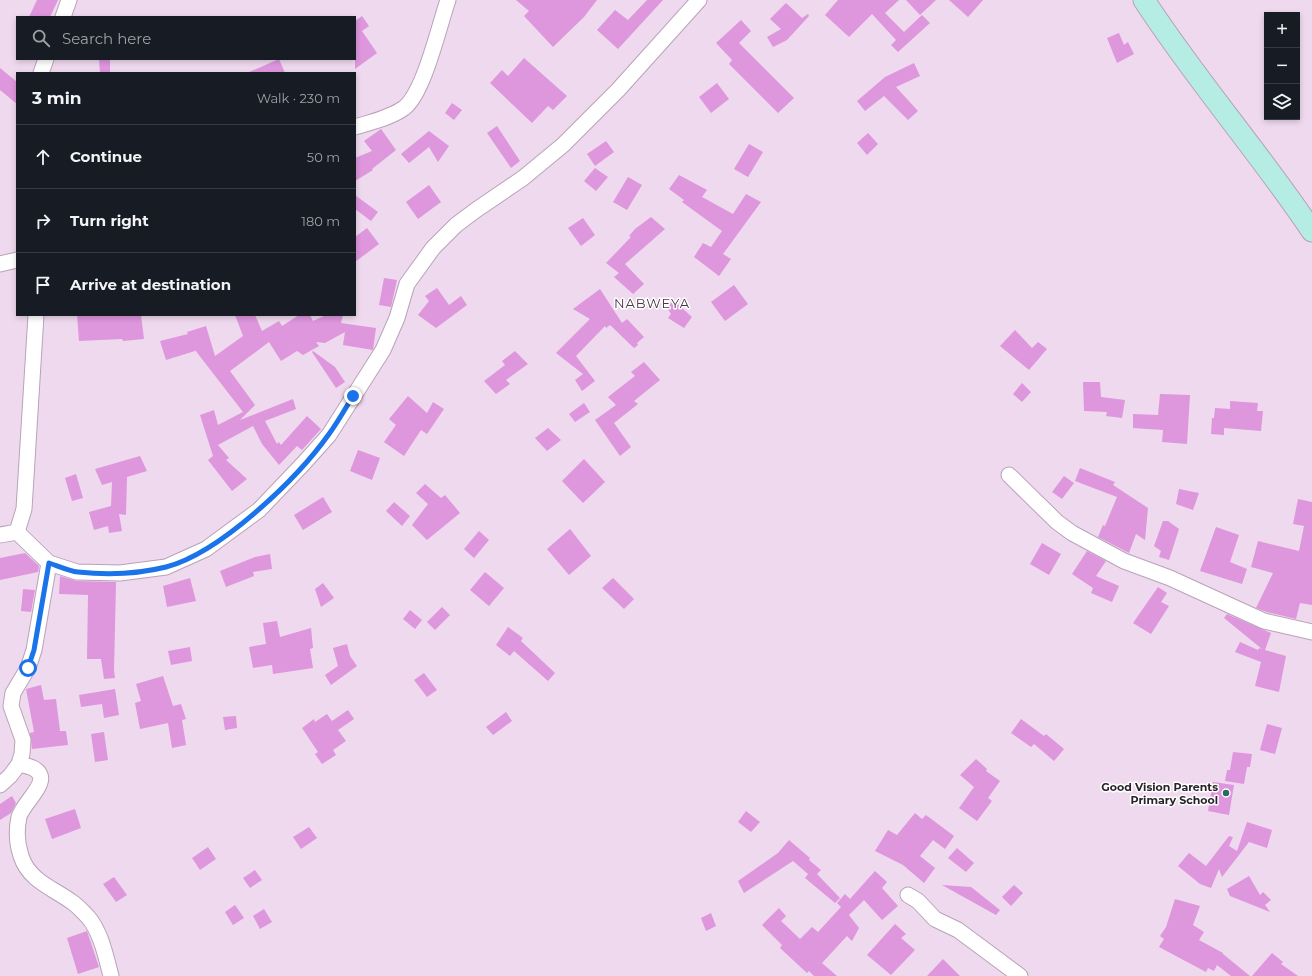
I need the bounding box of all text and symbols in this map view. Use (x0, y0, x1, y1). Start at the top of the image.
map controls (1264, 12, 1300, 120)
button: + (1264, 12, 1300, 48)
search box (16, 16, 356, 60)
icon: search (30, 27, 52, 49)
text: Search here (62, 29, 151, 48)
button: − (1264, 48, 1300, 84)
button: layers (1264, 84, 1300, 120)
text: 3 min (32, 88, 82, 108)
text: Walk · 230 m (257, 90, 340, 106)
icon: ahead (32, 146, 54, 168)
text: Continue (70, 147, 142, 166)
text: 50 m (307, 149, 340, 165)
icon: right (32, 210, 54, 232)
text: Turn right (70, 211, 149, 230)
text: 180 m (301, 213, 340, 229)
icon: arrive (32, 274, 54, 296)
text: Arrive at destination (70, 275, 231, 294)
district label: NABWEYA (614, 295, 690, 311)
route end (344, 387, 362, 405)
route start (19, 659, 37, 677)
place label: Good Vision Parents Primary School (1101, 780, 1218, 807)
marker: Good Vision Parents Primary School (1221, 788, 1231, 798)

